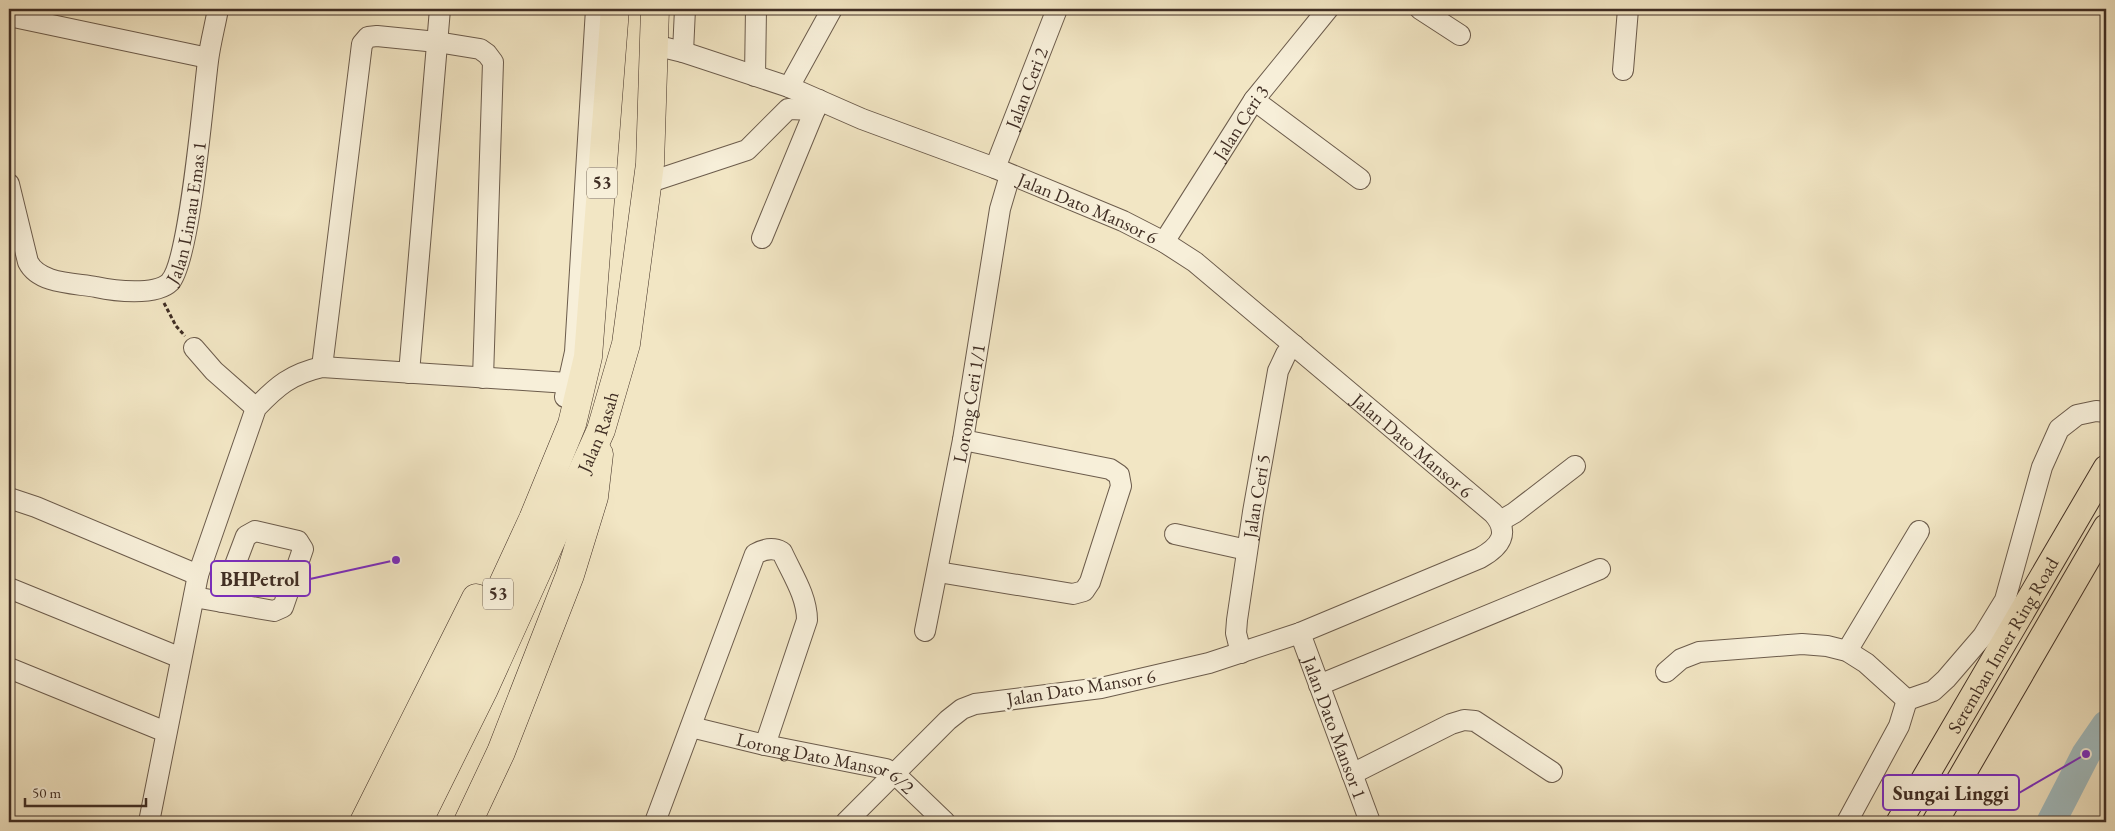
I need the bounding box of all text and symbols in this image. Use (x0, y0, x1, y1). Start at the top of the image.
street label: Jalan Ceri 2 (999, 44, 1054, 134)
street label: Jalan Ceri 3 (1206, 80, 1274, 167)
street label: Jalan Limau Emas 1 (159, 140, 212, 291)
street label: Jalan Dato Mansor 6 (1012, 166, 1162, 250)
road number: 53 (587, 168, 617, 198)
street label: Lorong Ceri 1/1 (947, 342, 991, 465)
street label: Jalan Dato Mansor 6 (1345, 386, 1478, 504)
street label: Jalan Rasah (571, 388, 625, 478)
street label: Jalan Ceri 5 (1237, 452, 1276, 542)
street label: Seremban Inner Ring Road (1942, 552, 2064, 738)
callout: BHPetrol (211, 561, 310, 596)
text: BHPetrol (220, 566, 300, 592)
road number: 53 (483, 578, 513, 610)
street label: Jalan Dato Mansor 1 (1296, 651, 1372, 803)
street label: Jalan Dato Mansor 6 (1003, 663, 1157, 712)
street label: Lorong Dato Mansor 6/2 (734, 727, 920, 799)
callout: Sungai Linggi (1883, 775, 2019, 810)
scale bar (25, 776, 146, 808)
text: Sungai Linggi (1893, 780, 2009, 806)
text: 50 m (32, 783, 61, 802)

